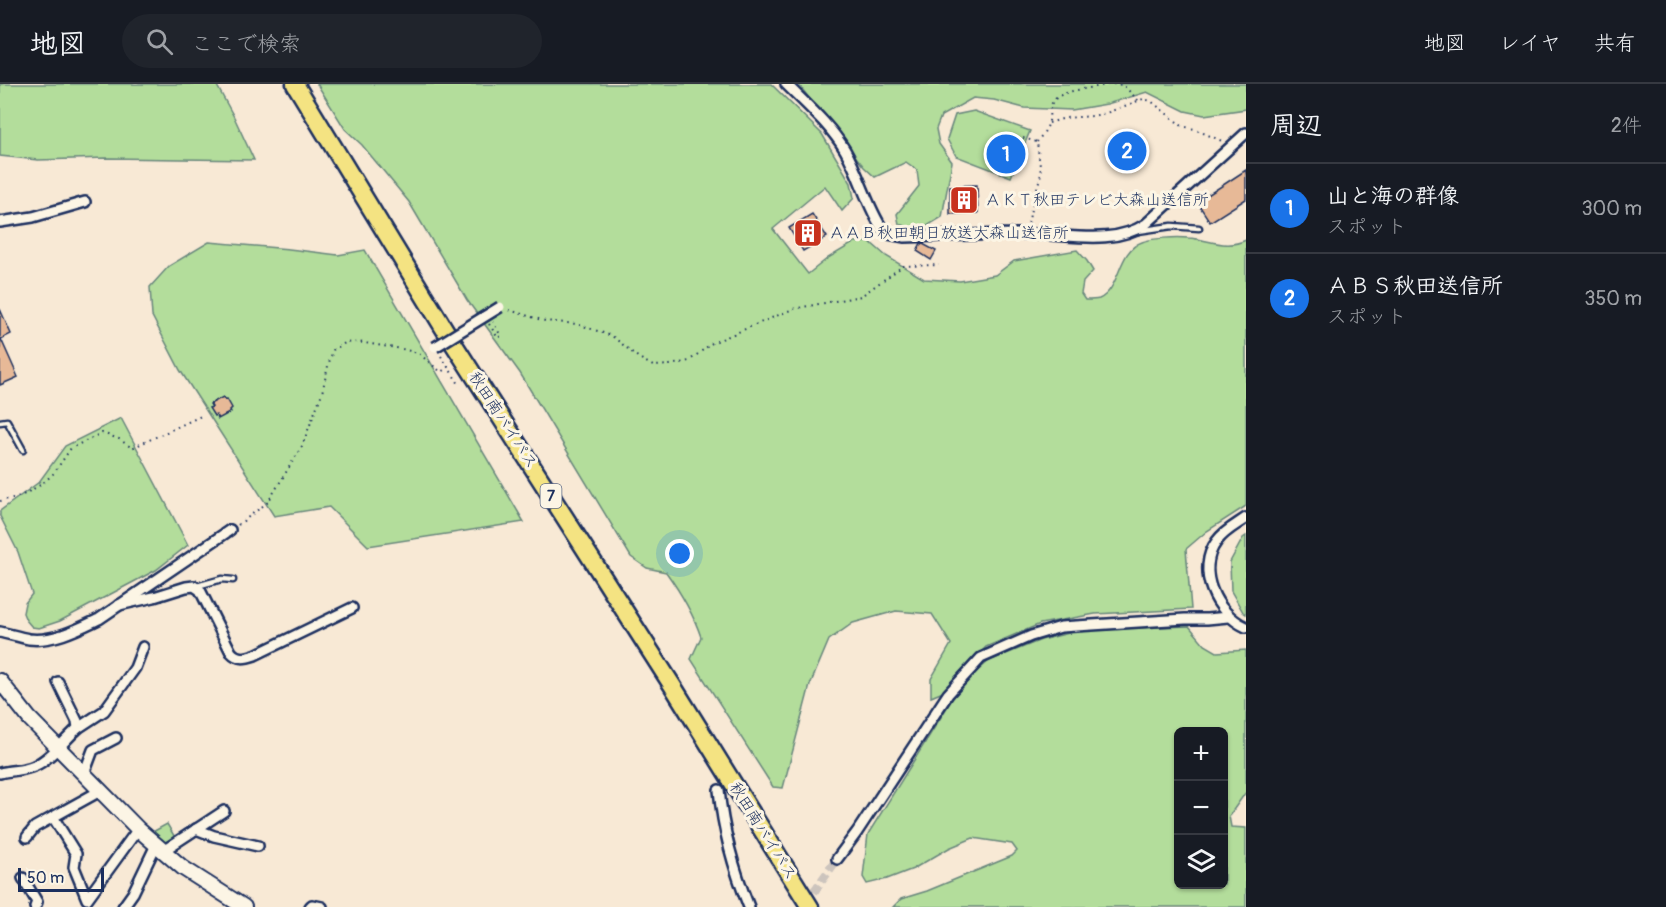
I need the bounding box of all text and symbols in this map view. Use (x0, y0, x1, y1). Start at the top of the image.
search box (122, 14, 542, 68)
icon: search (143, 25, 176, 58)
text: 地図 (30, 27, 86, 62)
text: ここで検索 (191, 30, 301, 58)
text: 地図 (1424, 30, 1466, 57)
text: レイヤ (1499, 30, 1561, 57)
text: 共有 (1594, 30, 1636, 57)
text: 周辺 (1270, 110, 1322, 142)
text: 2件 (1611, 113, 1642, 138)
pin: 2 (1108, 128, 1146, 174)
pin: 1 (986, 132, 1026, 176)
text: 山と海の群像 (1327, 182, 1459, 210)
building icon: ＡＫＴ秋田テレビ大森山送信所 (948, 184, 980, 216)
place label: ＡＫＴ秋田テレビ大森山送信所 (985, 190, 1209, 210)
text: 1 (1286, 196, 1293, 221)
text: 300 m (1581, 196, 1642, 221)
text: スポット (1327, 214, 1407, 239)
building icon: ＡＡＢ秋田朝日放送大森山送信所 (792, 217, 824, 249)
place label: ＡＡＢ秋田朝日放送大森山送信所 (829, 223, 1069, 243)
text: ＡＢＳ秋田送信所 (1327, 272, 1503, 300)
text: 2 (1284, 286, 1295, 311)
text: 350 m (1584, 286, 1642, 311)
text: スポット (1327, 304, 1407, 329)
street label: 秋田南バイパス (464, 368, 542, 472)
road number: 7 (540, 484, 562, 508)
your location (665, 539, 694, 568)
map controls (1174, 727, 1228, 889)
button: + (1174, 727, 1228, 781)
street label: 秋田南バイパス (725, 778, 801, 884)
button: − (1174, 781, 1228, 835)
button: layers (1174, 835, 1228, 889)
scale bar (18, 865, 104, 892)
text: 50 m (27, 868, 64, 888)

